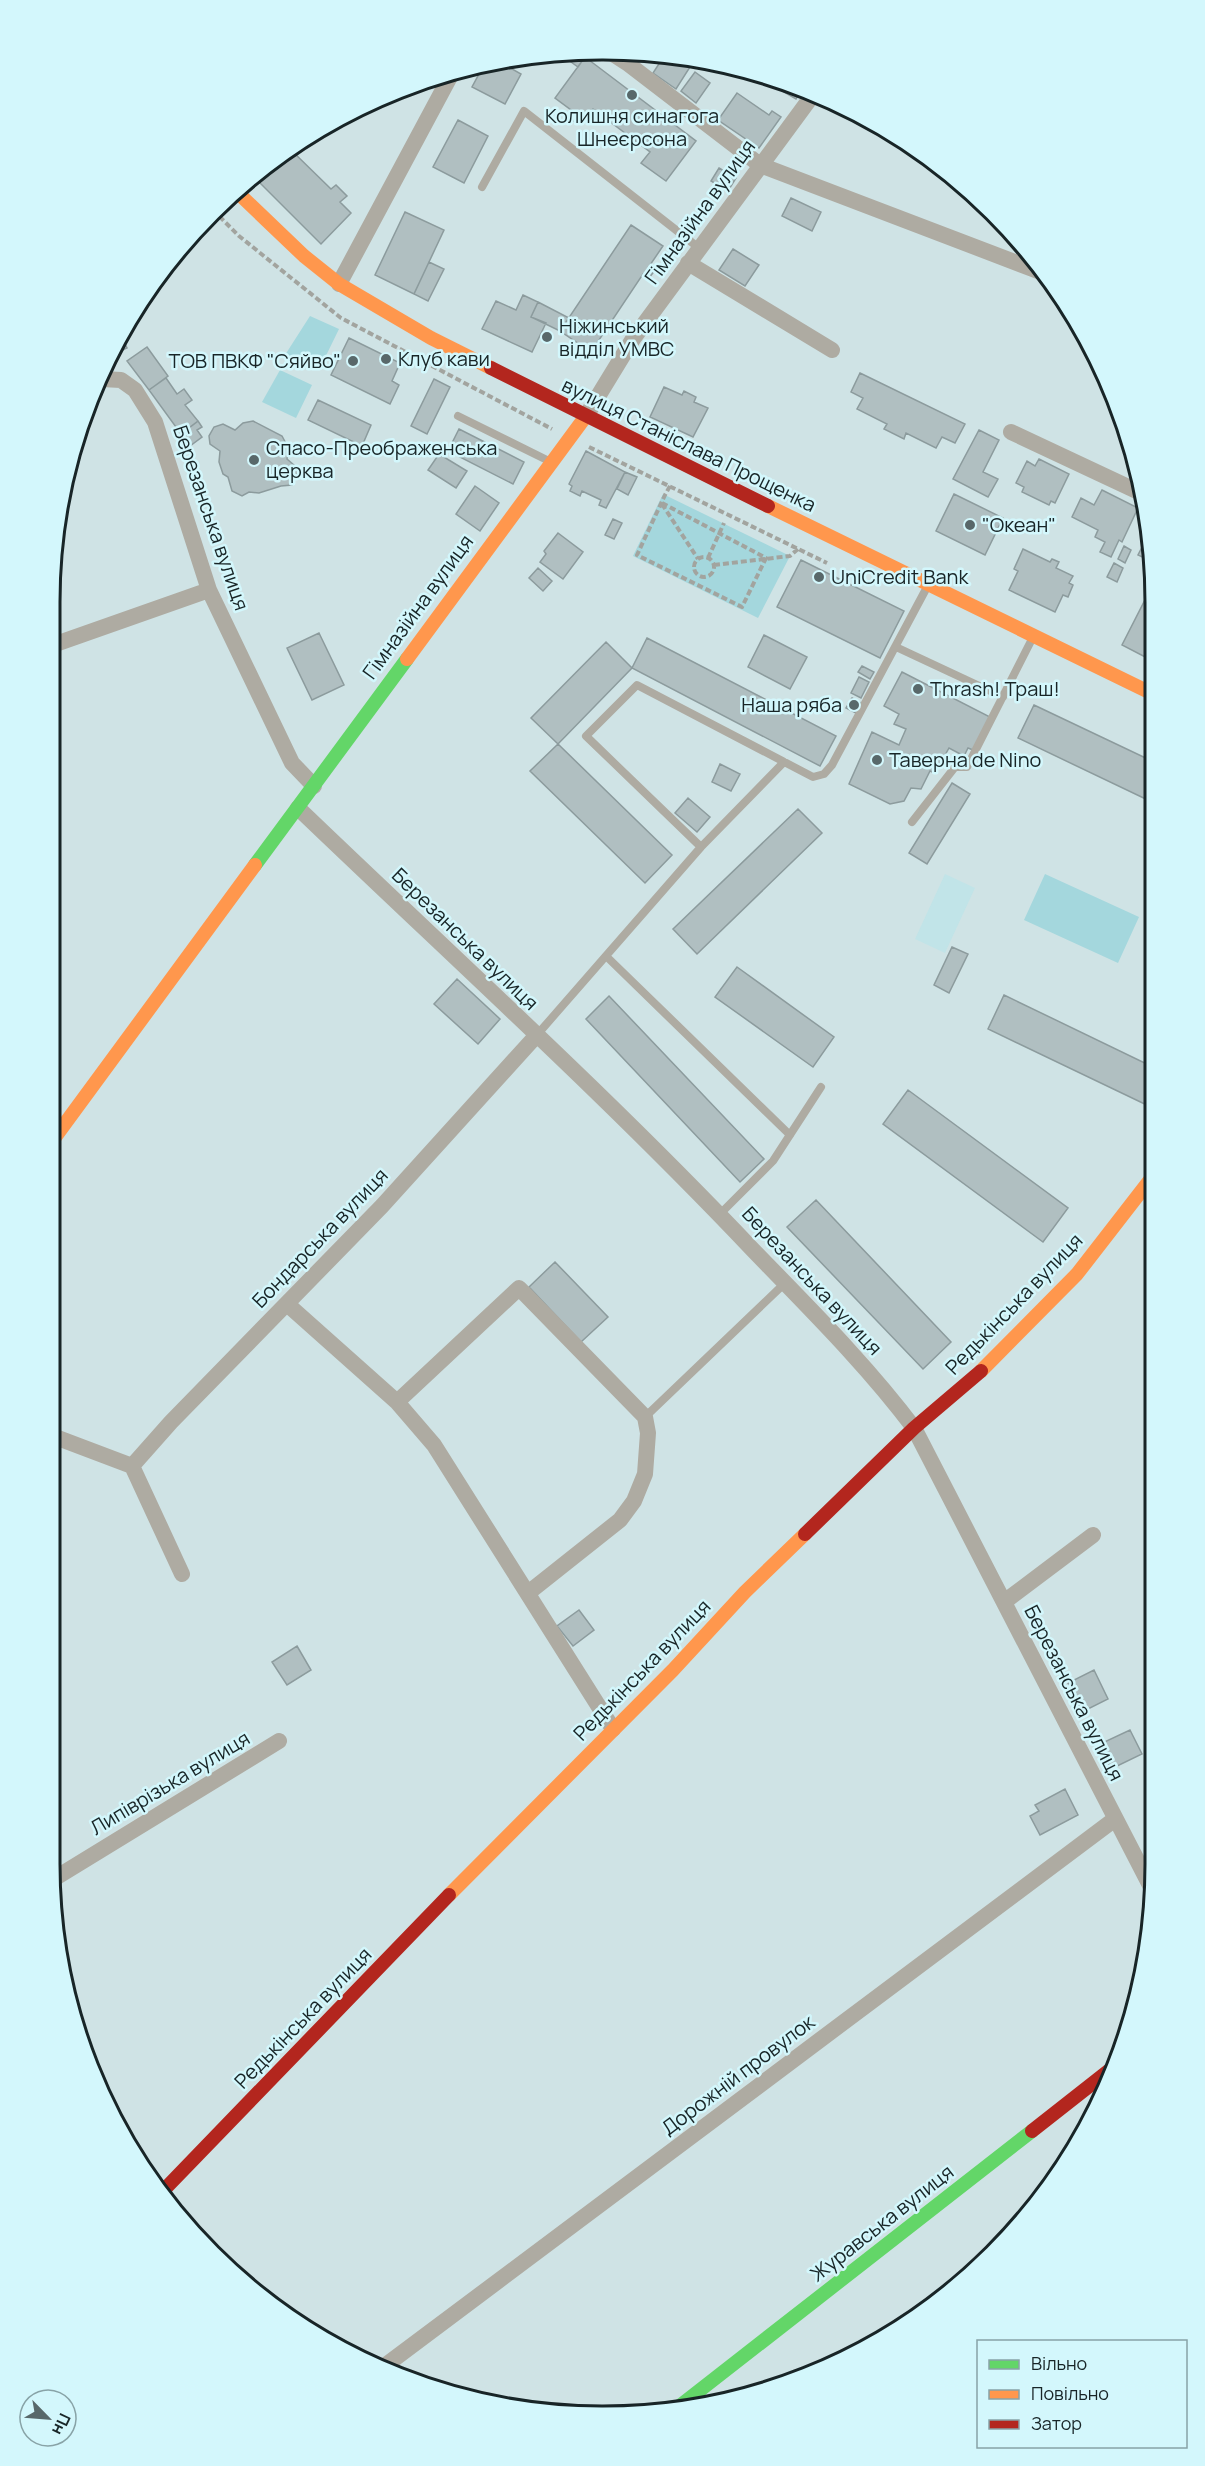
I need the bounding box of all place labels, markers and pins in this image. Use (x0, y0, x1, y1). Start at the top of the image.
marker: Колишня синагога Шнеєрсона (625, 88, 639, 102)
place label: Колишня синагога Шнеєрсона (545, 102, 719, 152)
place label: Ніжинський відділ УМВС (559, 312, 674, 362)
marker: Ніжинський відділ УМВС (540, 330, 554, 344)
place label: Клуб кави (398, 345, 490, 372)
place label: ТОВ ПВКФ "Сяйво" (168, 347, 341, 374)
marker: Клуб кави (379, 352, 393, 366)
marker: ТОВ ПВКФ "Сяйво" (346, 354, 360, 368)
place label: Спасо-Преображенська церква (266, 434, 497, 484)
marker: Спасо-Преображенська церква (247, 453, 261, 467)
place label: "Океан" (982, 511, 1056, 538)
marker: "Океан" (963, 518, 977, 532)
place label: UniCredit Bank (831, 563, 969, 590)
marker: UniCredit Bank (812, 570, 826, 584)
place label: Thrash! Траш! (930, 675, 1060, 702)
marker: Thrash! Траш! (911, 682, 925, 696)
place label: Наша ряба (741, 691, 842, 718)
marker: Наша ряба (847, 698, 861, 712)
place label: Таверна de Nino (889, 746, 1042, 773)
marker: Таверна de Nino (870, 753, 884, 767)

